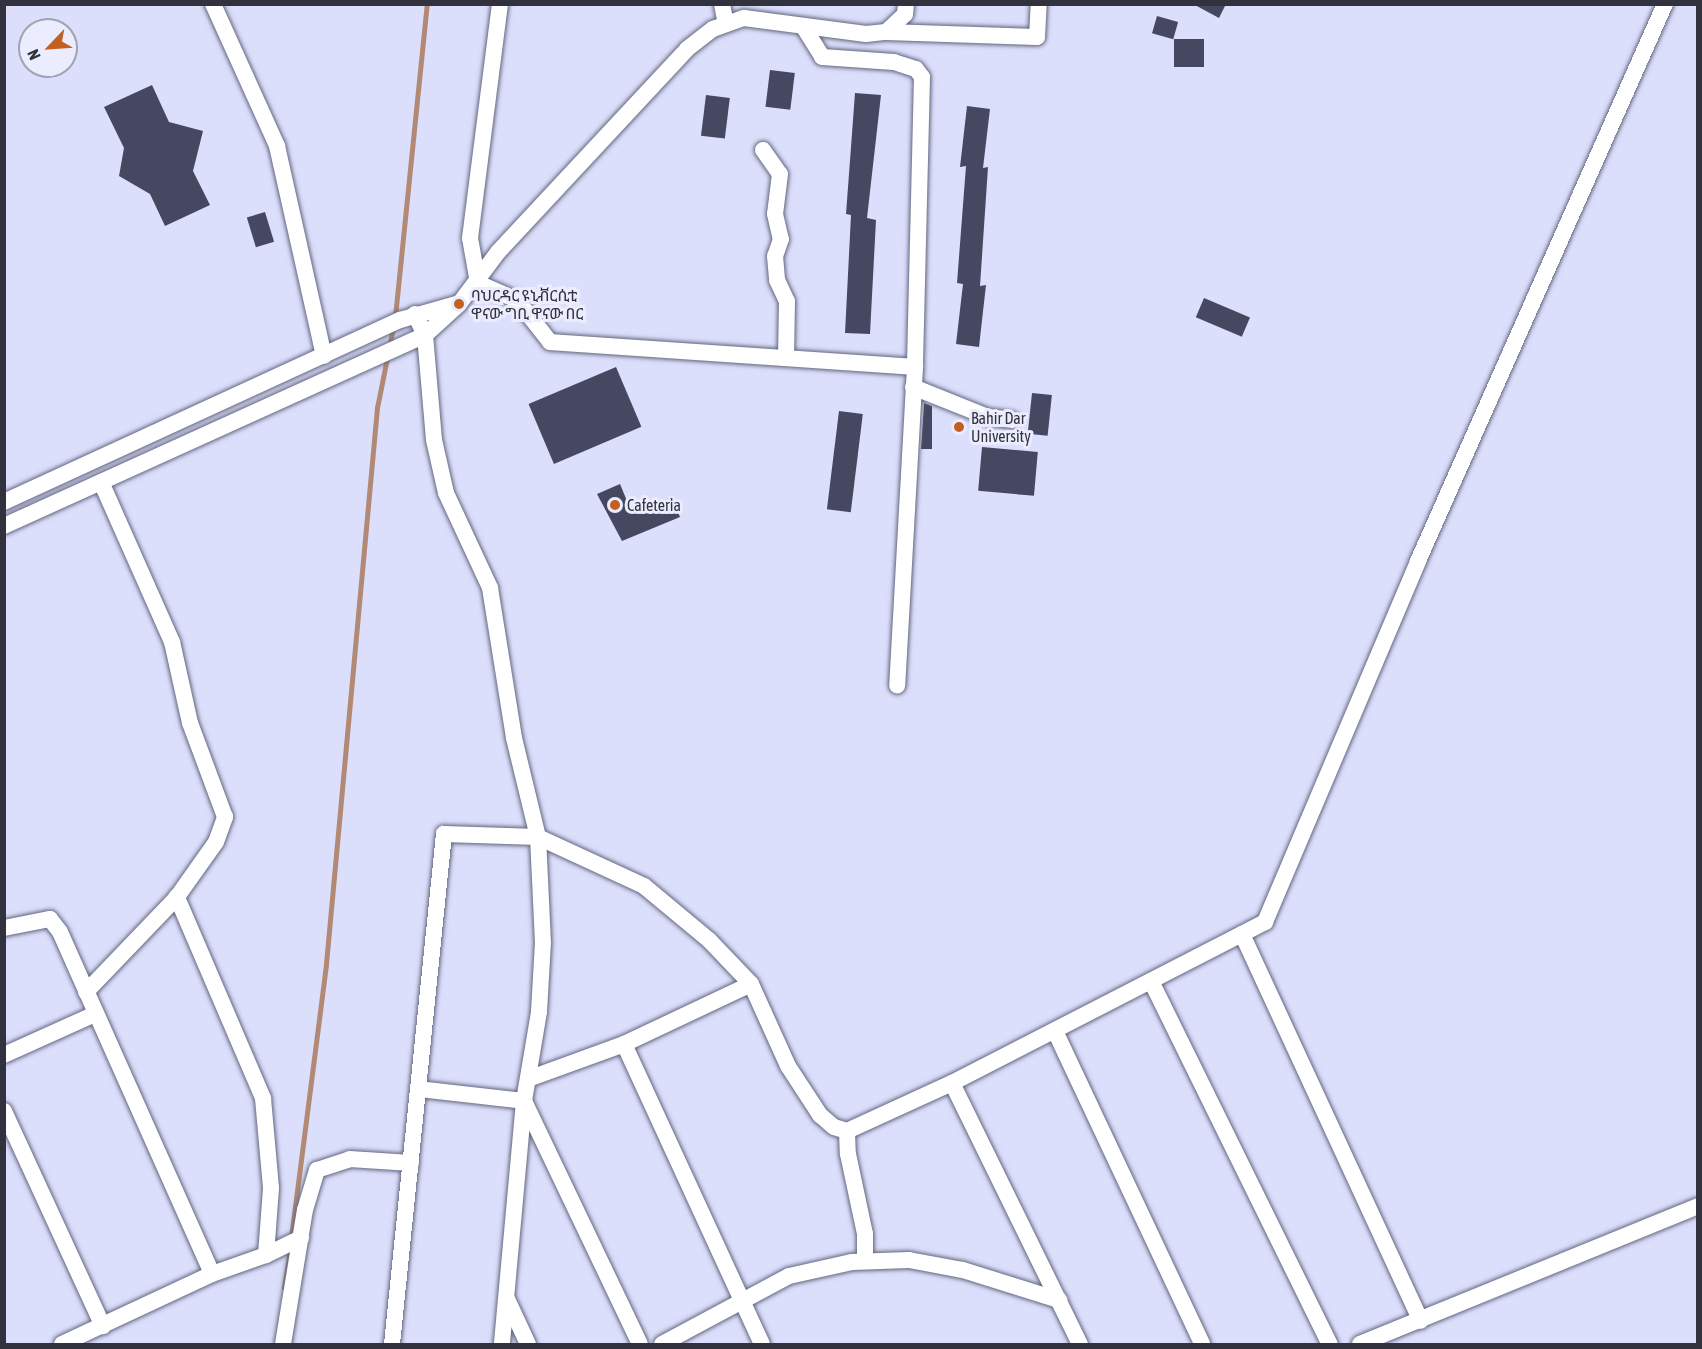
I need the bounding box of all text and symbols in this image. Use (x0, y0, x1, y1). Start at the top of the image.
north arrow (18, 18, 78, 78)
text: N (23, 47, 44, 63)
place label: ባህርዳር ዩኒቭርሲቲ ዋናው ግቢ ዋናው በር (471, 285, 583, 323)
marker: ባህርዳር ዩኒቭርሲቲ ዋናው ግቢ ዋናው በር (452, 297, 466, 311)
place label: Bahir Dar University (971, 408, 1031, 446)
marker: Bahir Dar University (952, 420, 966, 434)
place label: Cafeteria (627, 495, 681, 515)
marker: Cafeteria (608, 498, 622, 512)

